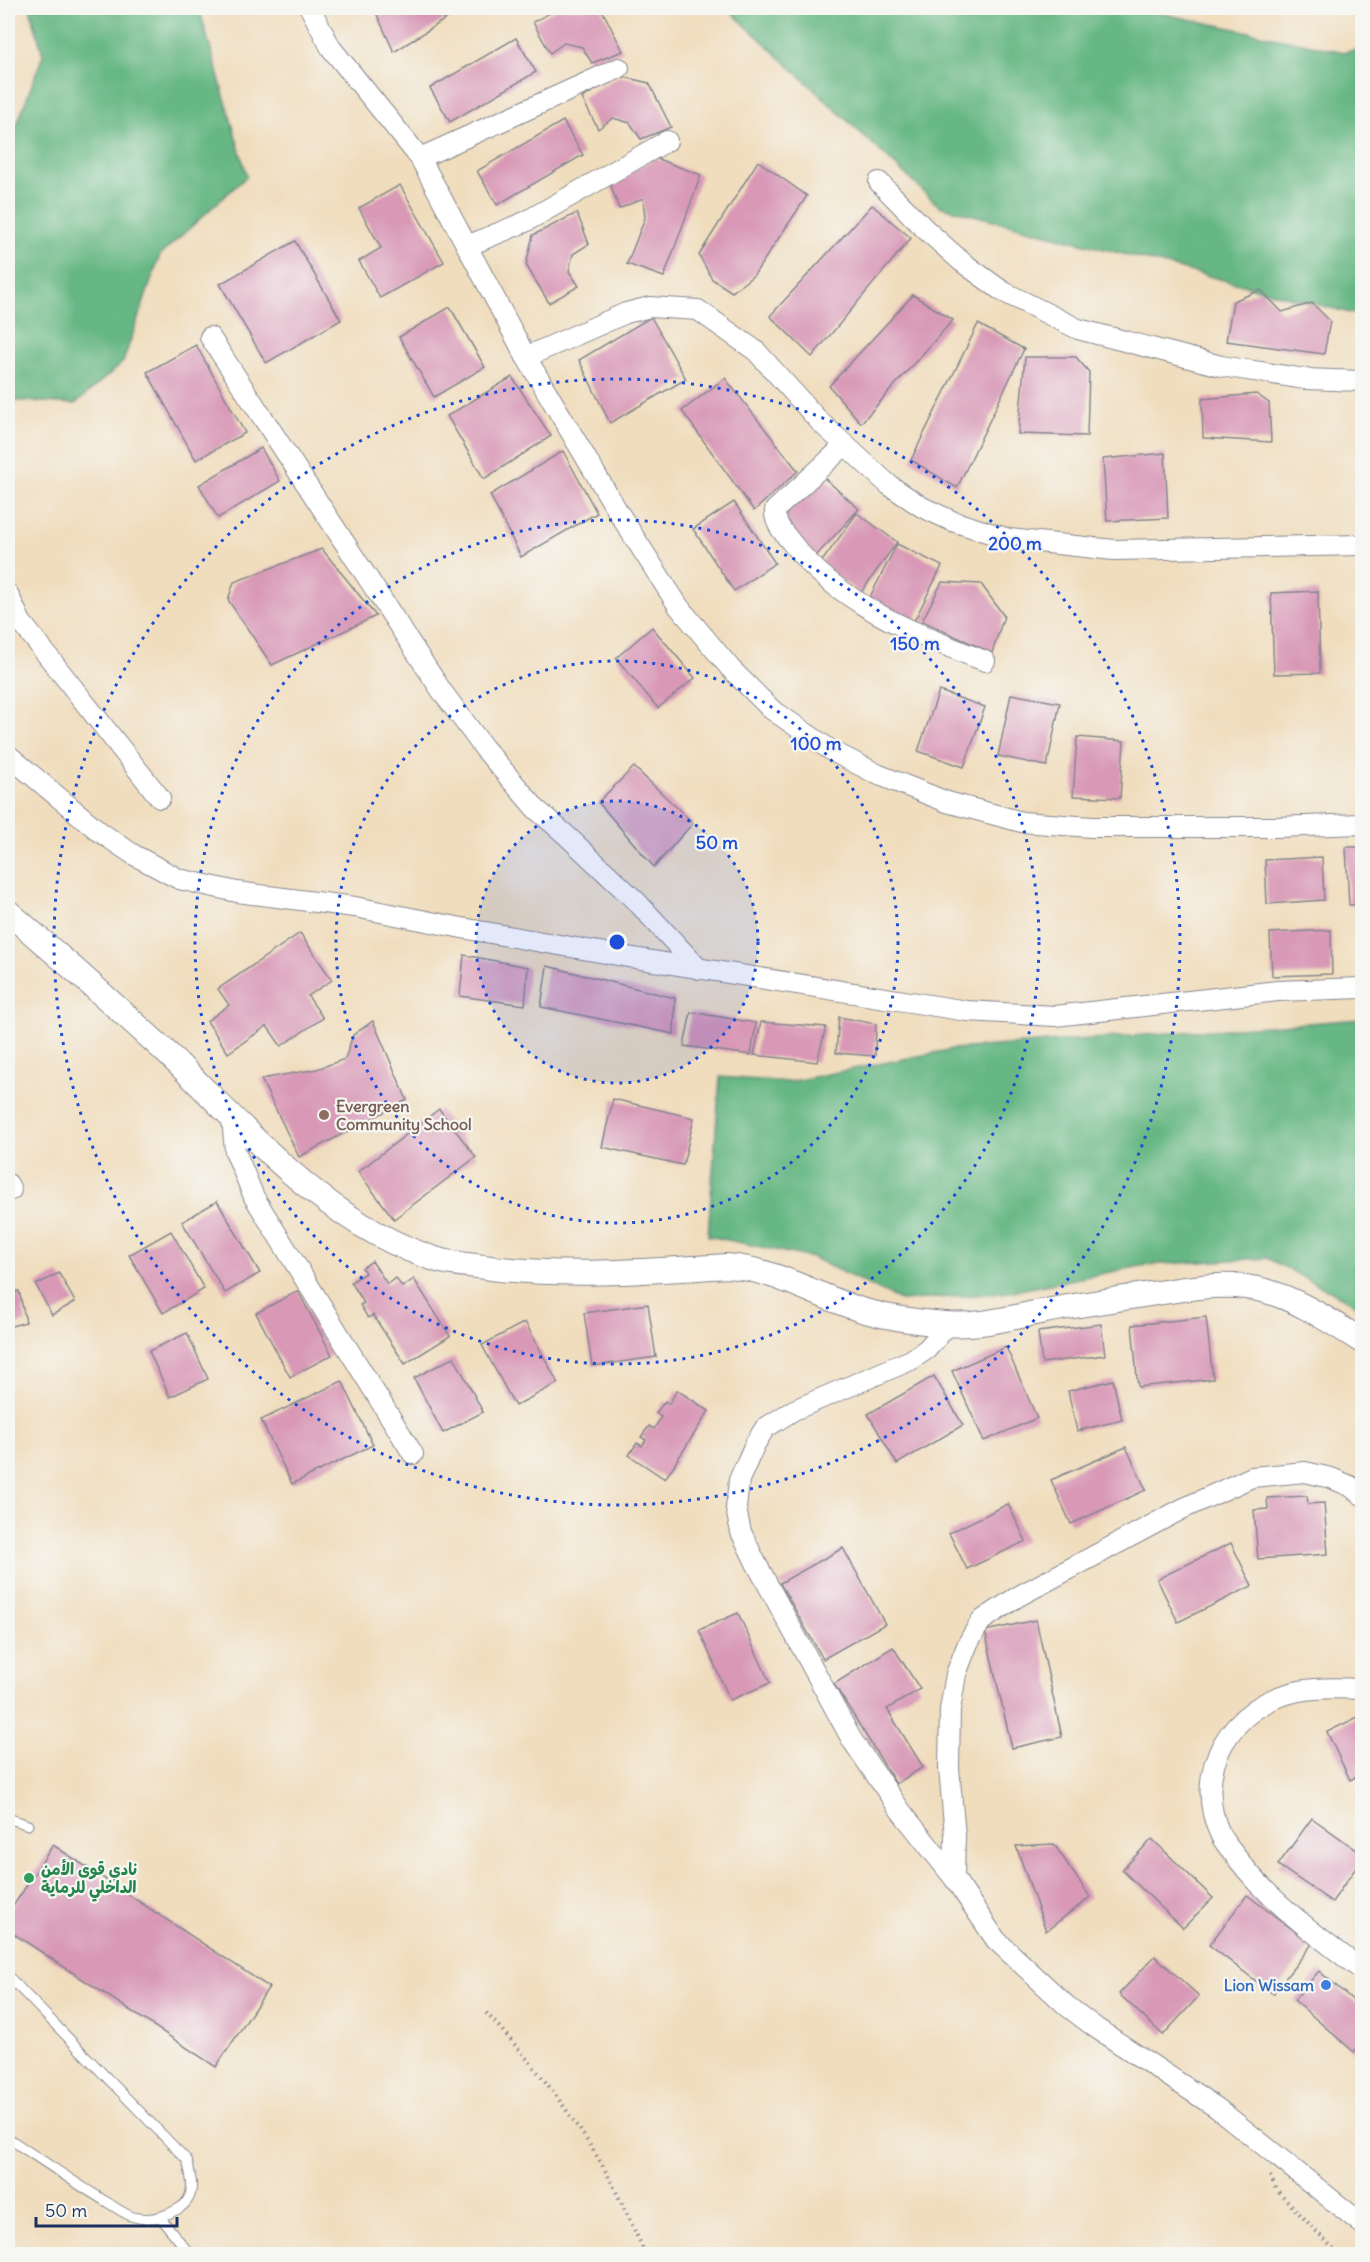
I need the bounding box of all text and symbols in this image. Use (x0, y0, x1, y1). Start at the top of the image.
text: 200 m (988, 532, 1042, 555)
text: 150 m (890, 632, 940, 655)
text: 100 m (791, 732, 842, 755)
text: 50 m (696, 831, 738, 854)
centre of rings (607, 932, 627, 952)
place label: Evergreen Community School (336, 1096, 472, 1135)
marker: Evergreen Community School (317, 1108, 331, 1122)
place label: نادي قوى الأمن الداخلي للرماية (41, 1858, 137, 1902)
marker: نادي قوى الأمن الداخلي للرماية (22, 1871, 36, 1885)
place label: Lion Wissam (1224, 1975, 1314, 1995)
marker: Lion Wissam (1319, 1978, 1333, 1992)
scale bar (36, 2190, 177, 2228)
text: 50 m (45, 2199, 87, 2222)

